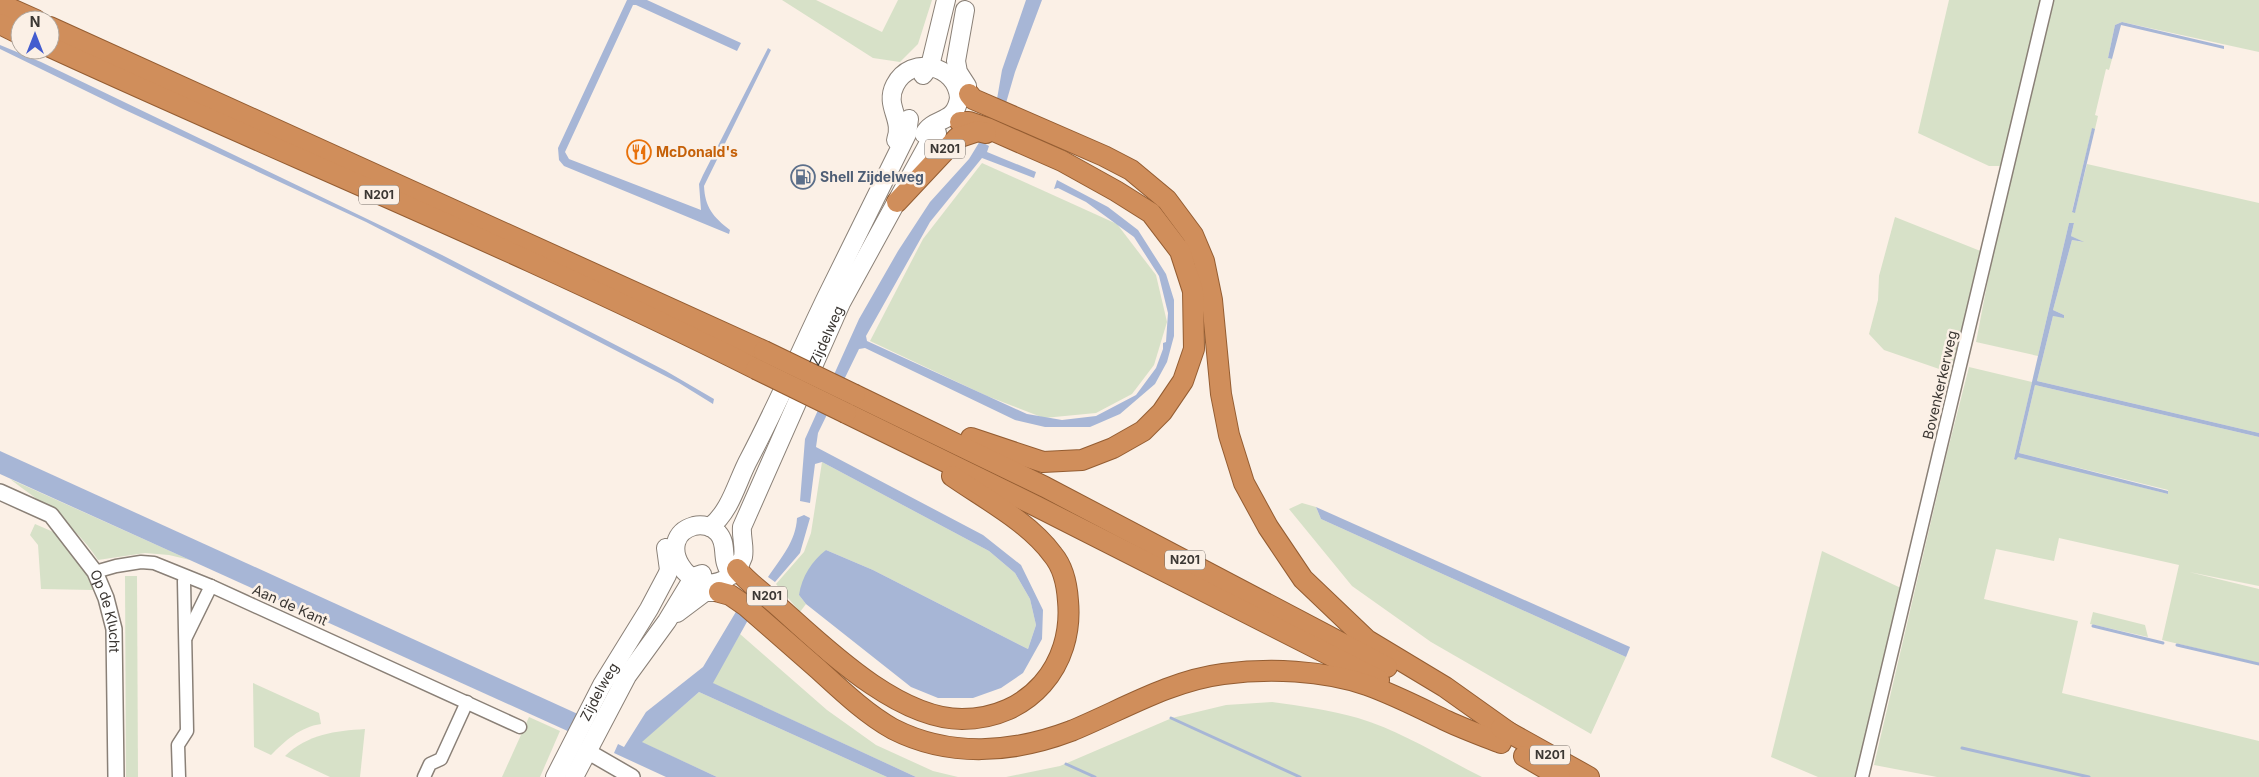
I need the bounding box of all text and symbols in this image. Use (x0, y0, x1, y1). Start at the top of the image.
north arrow (10, 10, 60, 60)
text: N (30, 13, 40, 30)
restaurant icon: McDonald's (626, 139, 652, 165)
road number: N201 (925, 140, 965, 158)
place label: McDonald's (656, 143, 738, 160)
fuel station icon: Shell Zijdelweg (790, 164, 816, 190)
place label: Shell Zijdelweg (820, 168, 924, 185)
road number: N201 (359, 186, 399, 204)
street label: Zijdelweg (805, 303, 847, 368)
street label: Bovenkerkerweg (1919, 329, 1960, 441)
road number: N201 (1165, 550, 1205, 570)
street label: Op de Klucht (87, 567, 123, 653)
street label: Aan de Kant (250, 580, 331, 629)
road number: N201 (747, 586, 787, 606)
street label: Zijdelweg (576, 659, 622, 724)
road number: N201 (1530, 746, 1570, 764)

